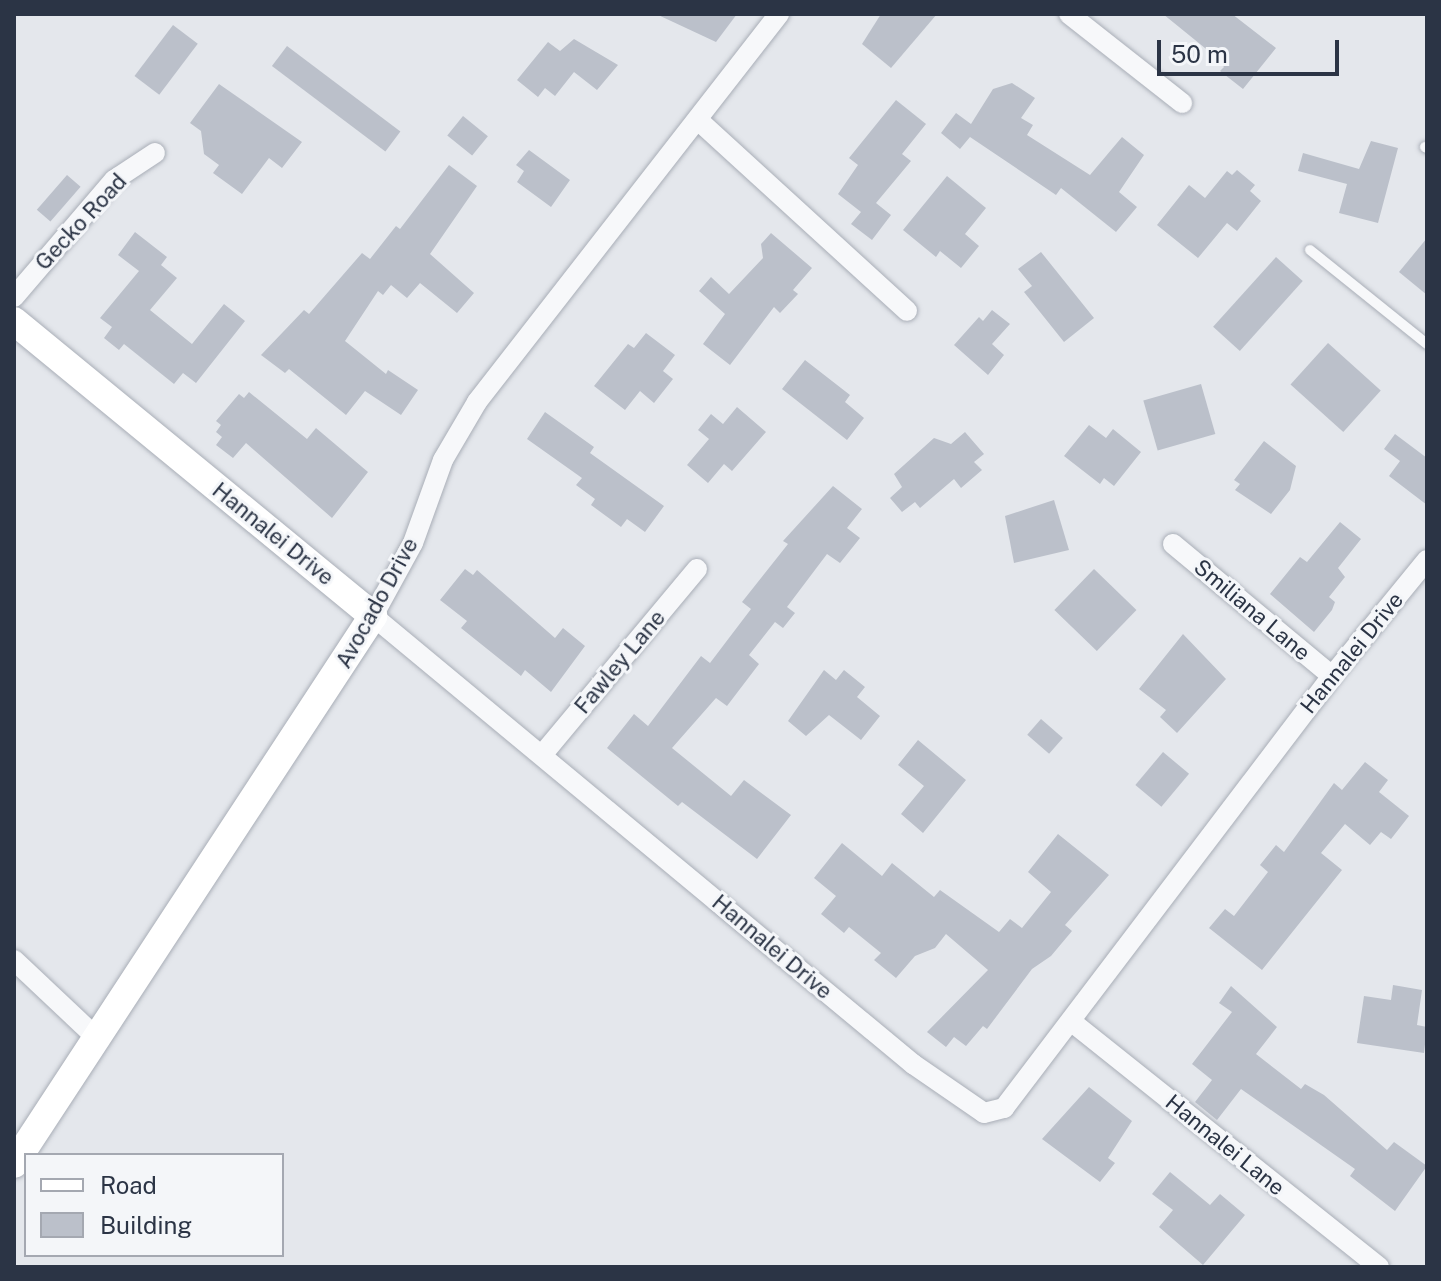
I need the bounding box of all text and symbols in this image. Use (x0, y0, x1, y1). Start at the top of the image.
scale bar (1161, 24, 1343, 74)
text: 50 m (1171, 40, 1228, 68)
street label: Gecko Road (30, 168, 132, 276)
street label: Hannalei Drive (207, 477, 339, 591)
street label: Avocado Drive (330, 533, 424, 673)
street label: Smiliana Lane (1189, 554, 1315, 666)
street label: Hannalei Drive (1295, 587, 1409, 719)
street label: Fawley Lane (569, 605, 671, 719)
street label: Hannalei Drive (707, 889, 837, 1005)
street label: Hannalei Lane (1160, 1089, 1290, 1201)
legend (24, 1153, 284, 1257)
text: Road (100, 1171, 157, 1199)
text: Building (100, 1211, 192, 1239)

